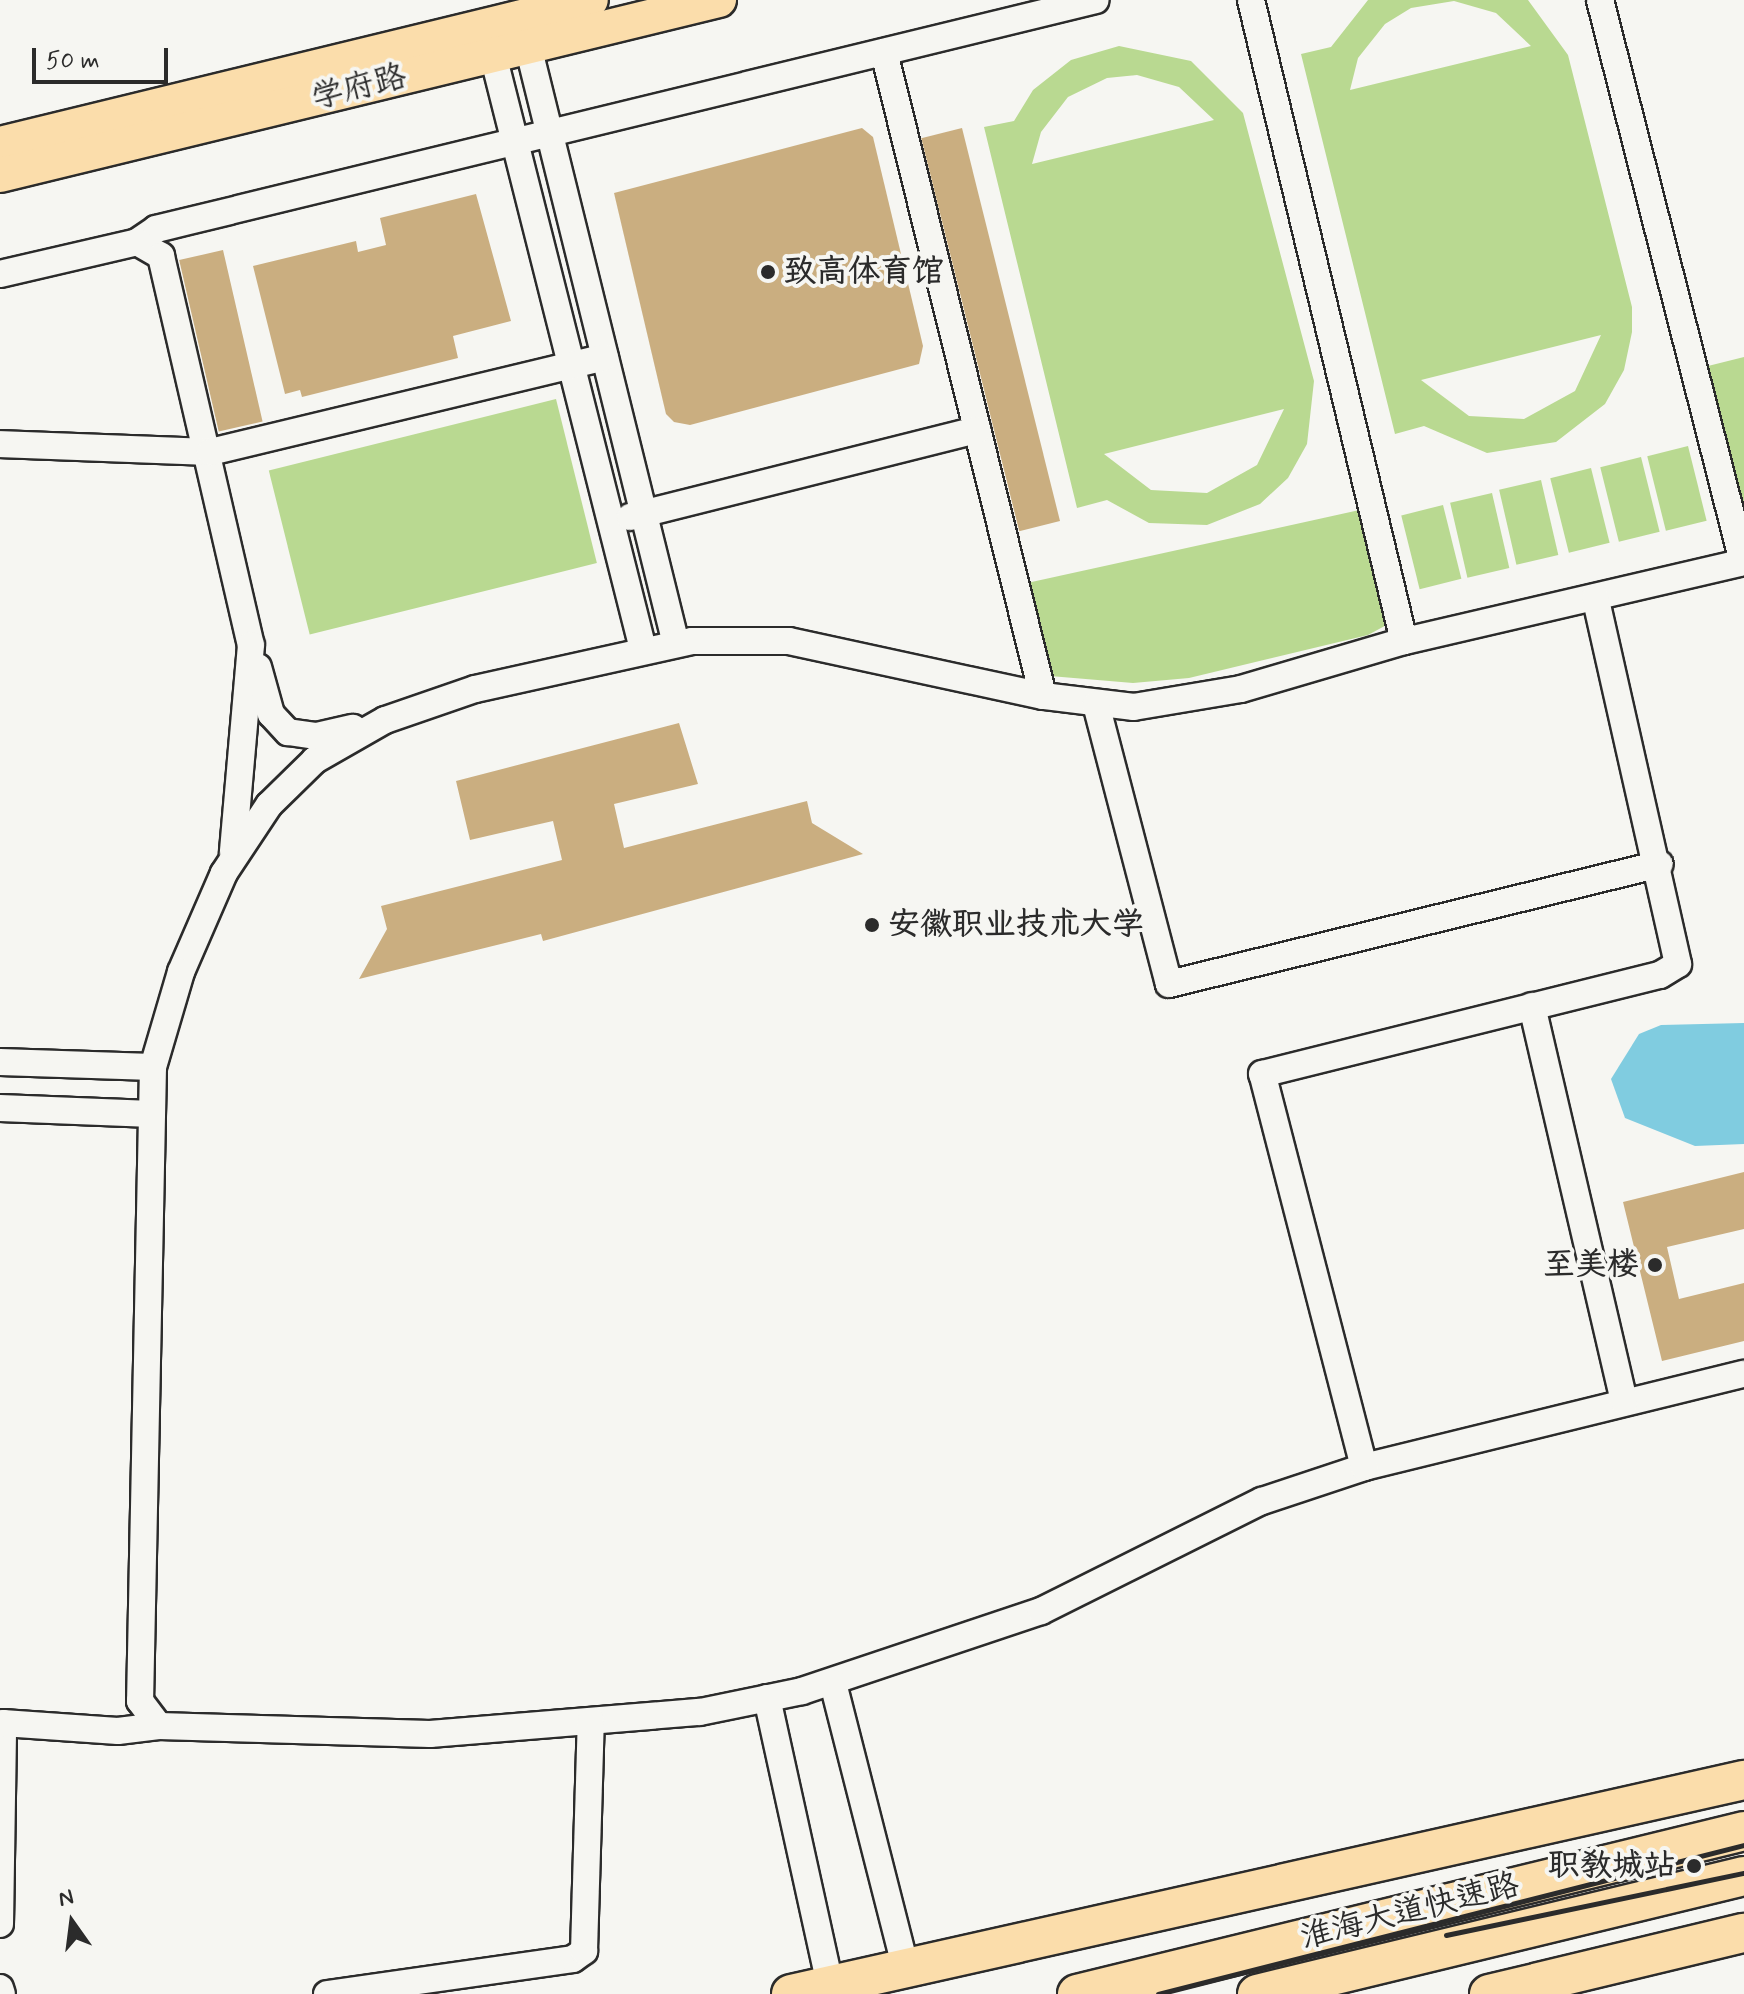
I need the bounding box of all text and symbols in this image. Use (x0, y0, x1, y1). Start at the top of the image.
scale bar (36, 32, 172, 82)
text: 50 m (46, 46, 100, 77)
street label: 学府路 (308, 58, 410, 118)
place label: 致高体育馆 (784, 253, 944, 291)
marker: 致高体育馆 (759, 263, 777, 281)
place label: 安徽职业技术大学 (888, 906, 1144, 944)
marker: 安徽职业技术大学 (863, 916, 881, 934)
place label: 至美楼 (1543, 1246, 1639, 1284)
marker: 至美楼 (1646, 1256, 1664, 1274)
place label: 职教城站 (1548, 1847, 1676, 1885)
marker: 职教城站 (1683, 1855, 1705, 1877)
street label: 淮海大道快速路 (1297, 1866, 1523, 1958)
north arrow (32, 1882, 112, 1962)
text: N (56, 1883, 77, 1914)

